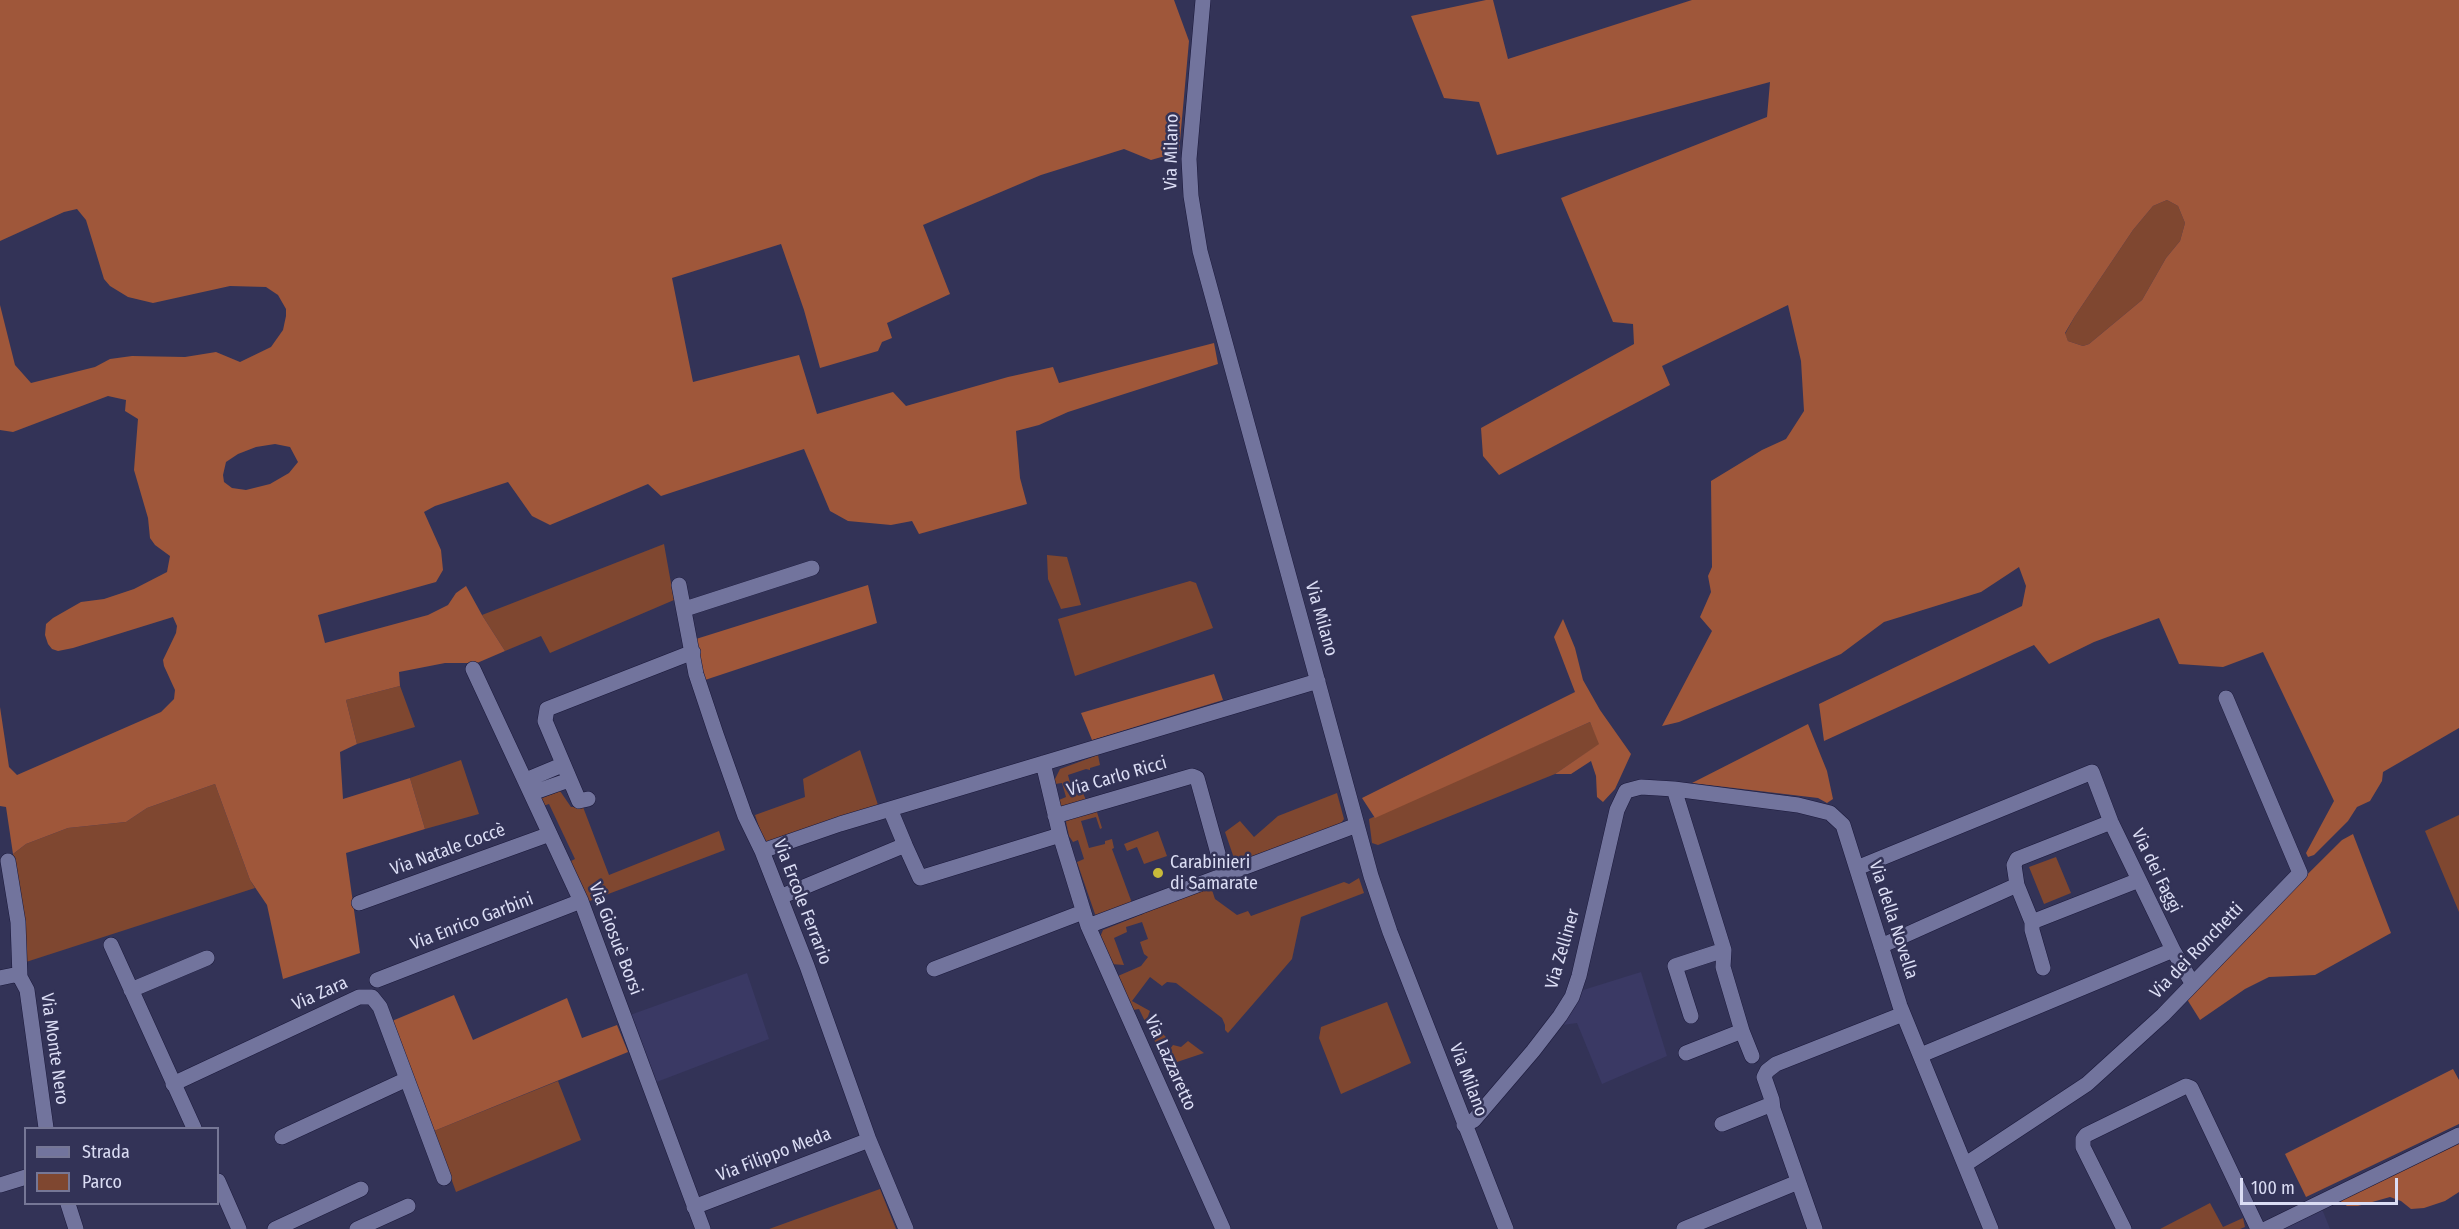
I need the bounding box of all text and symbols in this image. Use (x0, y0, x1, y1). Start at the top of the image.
street label: Via Milano (1161, 114, 1183, 190)
street label: Via Milano (1300, 579, 1342, 659)
street label: Via Carlo Ricci (1064, 752, 1170, 802)
street label: Via Natale Coccè (388, 819, 508, 881)
street label: Via dei Faggi (2126, 825, 2186, 917)
street label: Via Ercole Ferrario (768, 836, 836, 968)
place label: Carabinieri di Samarate (1170, 852, 1258, 894)
street label: Via della Novella (1864, 858, 1922, 982)
marker: Carabinieri di Samarate (1151, 866, 1165, 880)
street label: Via Giosuè Borsi (584, 880, 646, 998)
street label: Via Enrico Garbini (407, 889, 537, 955)
street label: Via dei Ronchetti (2146, 899, 2248, 1003)
street label: Via Zelliner (1541, 906, 1585, 992)
street label: Via Zara (289, 972, 351, 1016)
street label: Via Monte Nero (35, 992, 73, 1106)
street label: Via Lazzaretto (1139, 1012, 1201, 1114)
street label: Via Milano (1444, 1040, 1492, 1120)
street label: Via Filippo Meda (714, 1123, 834, 1187)
legend (24, 1127, 219, 1205)
text: Strada (82, 1141, 130, 1163)
scale bar (2243, 1166, 2400, 1204)
text: Parco (82, 1171, 122, 1193)
text: 100 m (2251, 1177, 2295, 1199)

